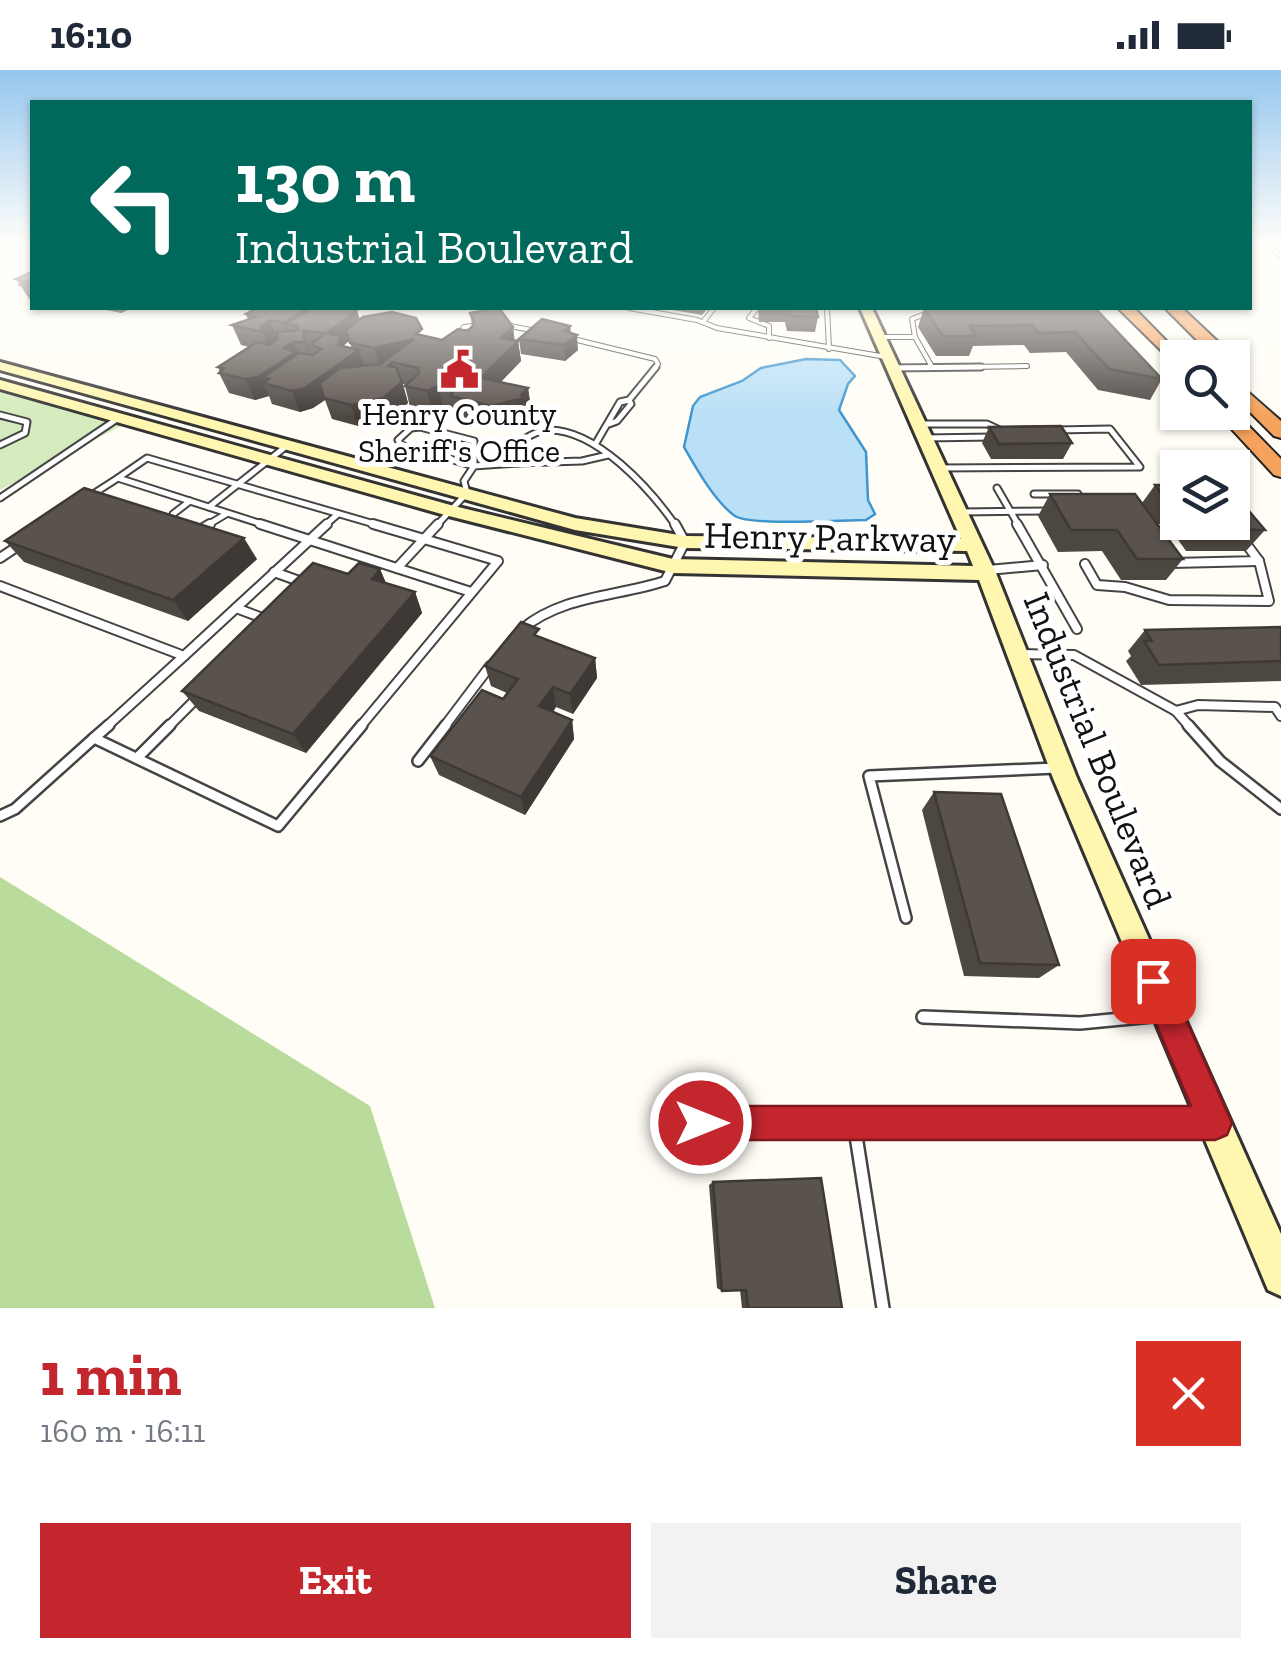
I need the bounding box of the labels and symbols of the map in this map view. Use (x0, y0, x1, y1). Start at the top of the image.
public building icon: Henry County Sheriff's Office (438, 348, 480, 390)
place label: Henry County Sheriff's Office (358, 395, 560, 470)
street label: Henry Parkway (704, 512, 957, 562)
street label: Industrial Boulevard (1014, 586, 1182, 915)
pin (1111, 939, 1196, 1024)
position arrow (649, 1071, 753, 1175)

